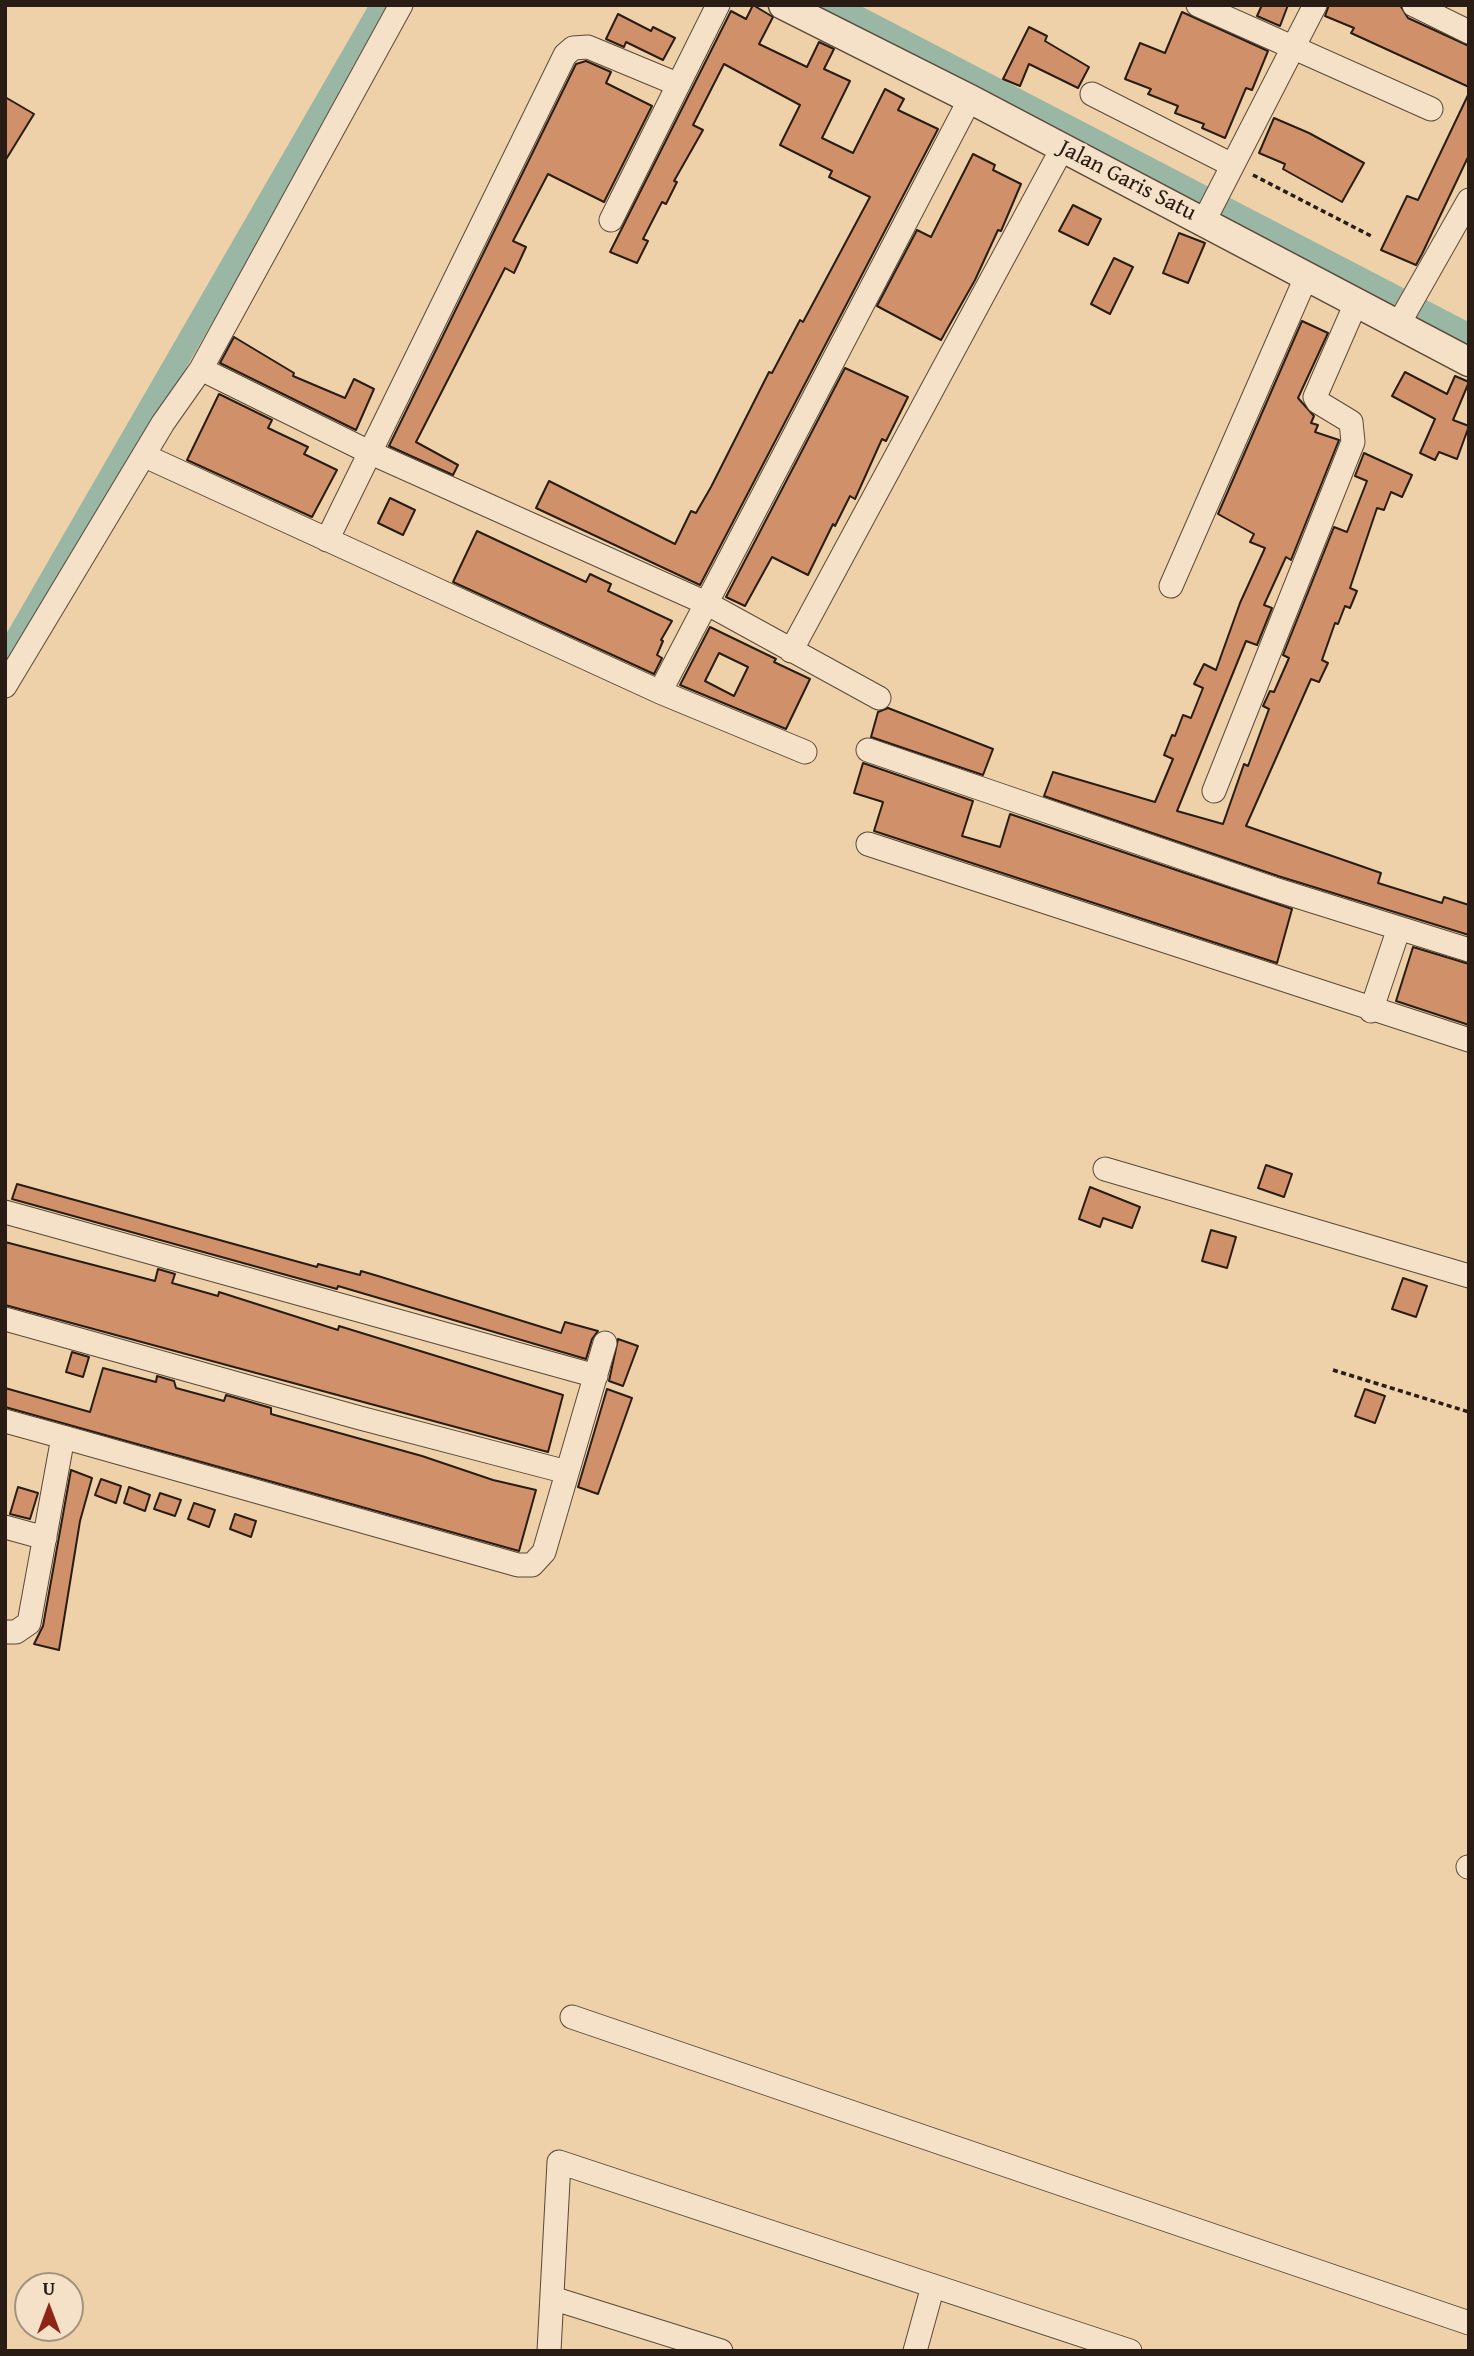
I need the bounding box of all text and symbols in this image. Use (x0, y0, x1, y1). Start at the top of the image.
street label: Jalan Garis Satu (1054, 135, 1200, 227)
north arrow (14, 2272, 84, 2342)
text: U (43, 2274, 55, 2302)

